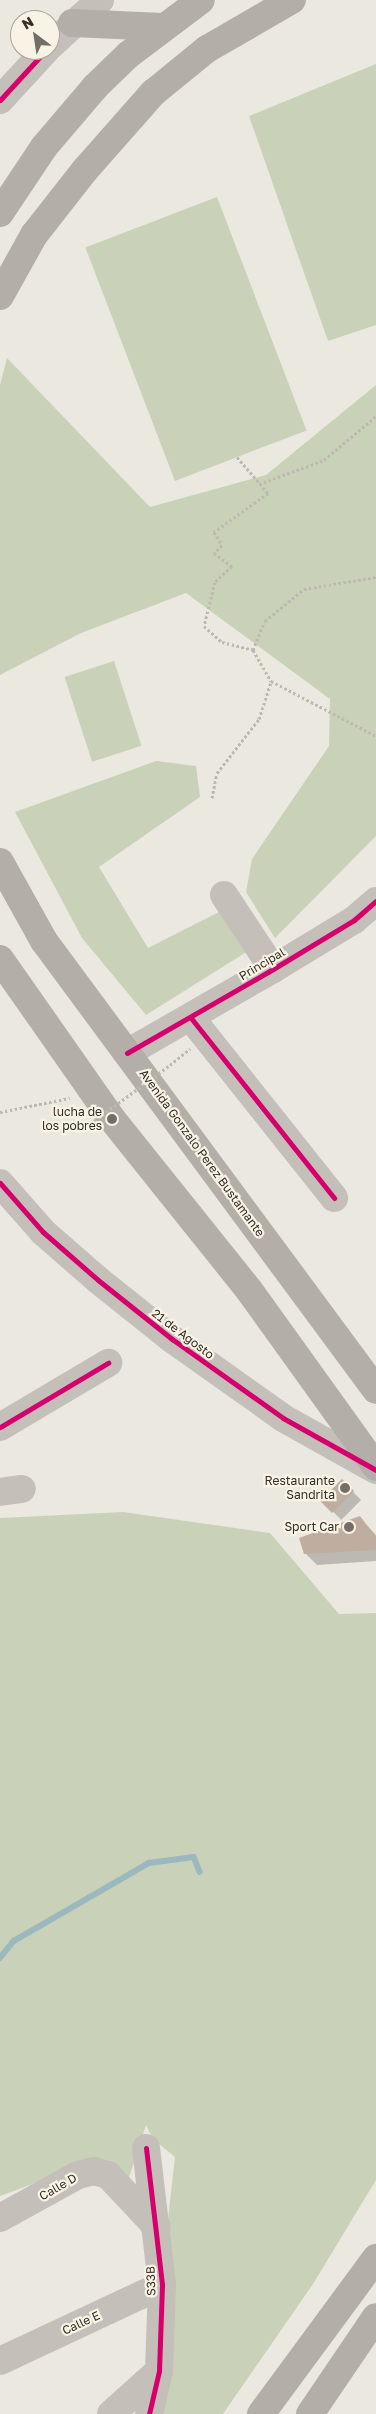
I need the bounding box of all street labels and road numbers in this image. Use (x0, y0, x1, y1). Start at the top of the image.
street label: Principal (236, 945, 288, 983)
street label: Avenida Gonzalo Perez Bustamante (136, 1067, 268, 1239)
street label: 21 de Agosto (149, 1306, 217, 1362)
street label: Calle D (37, 2171, 79, 2203)
street label: S33B (143, 2266, 159, 2296)
street label: Calle E (60, 2308, 102, 2338)

